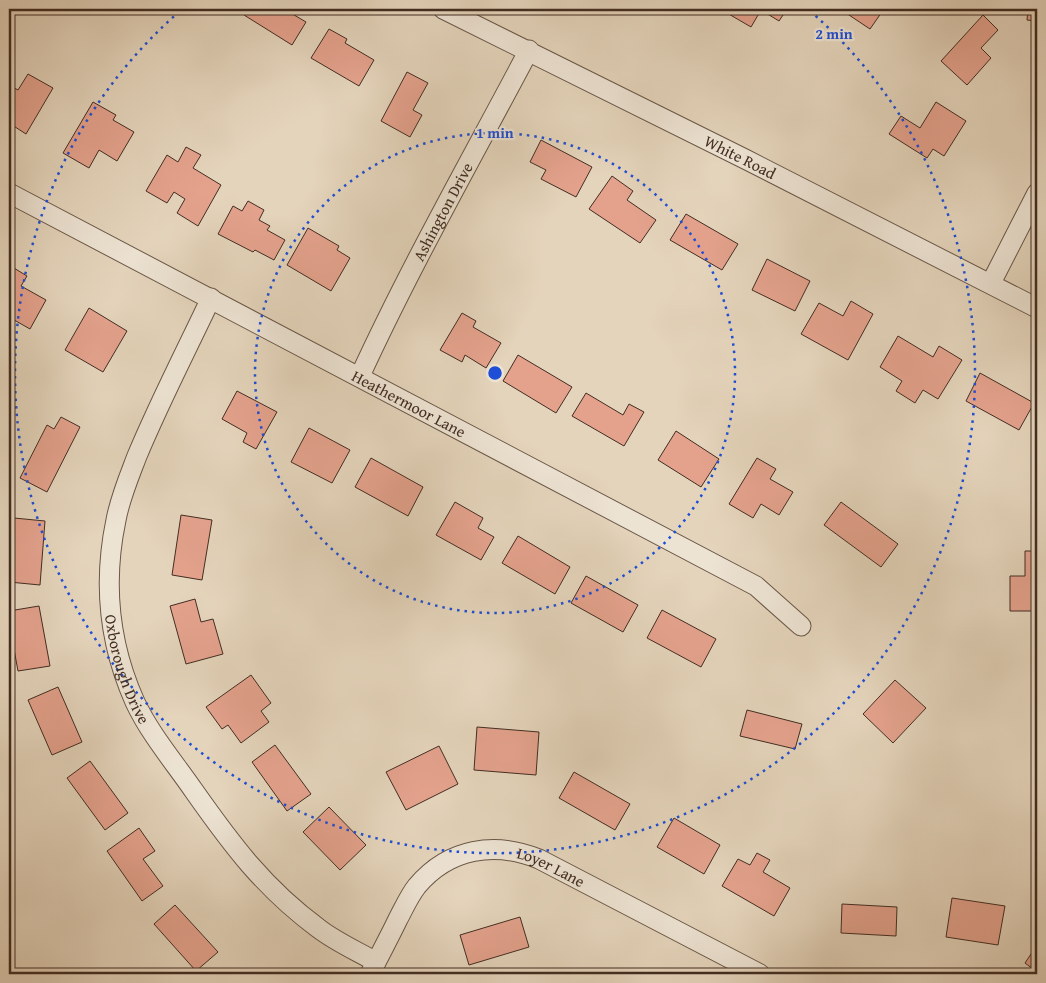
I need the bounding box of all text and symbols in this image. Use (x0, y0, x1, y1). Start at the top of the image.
text: 2 min (815, 23, 853, 44)
text: 1 min (476, 122, 514, 143)
street label: White Road (700, 129, 781, 185)
street label: Ashington Drive (406, 158, 479, 265)
street label: Heathermoor Lane (348, 364, 470, 443)
centre of rings (486, 364, 504, 382)
street label: Oxborough Drive (99, 613, 156, 728)
street label: Loyer Lane (514, 841, 589, 893)

